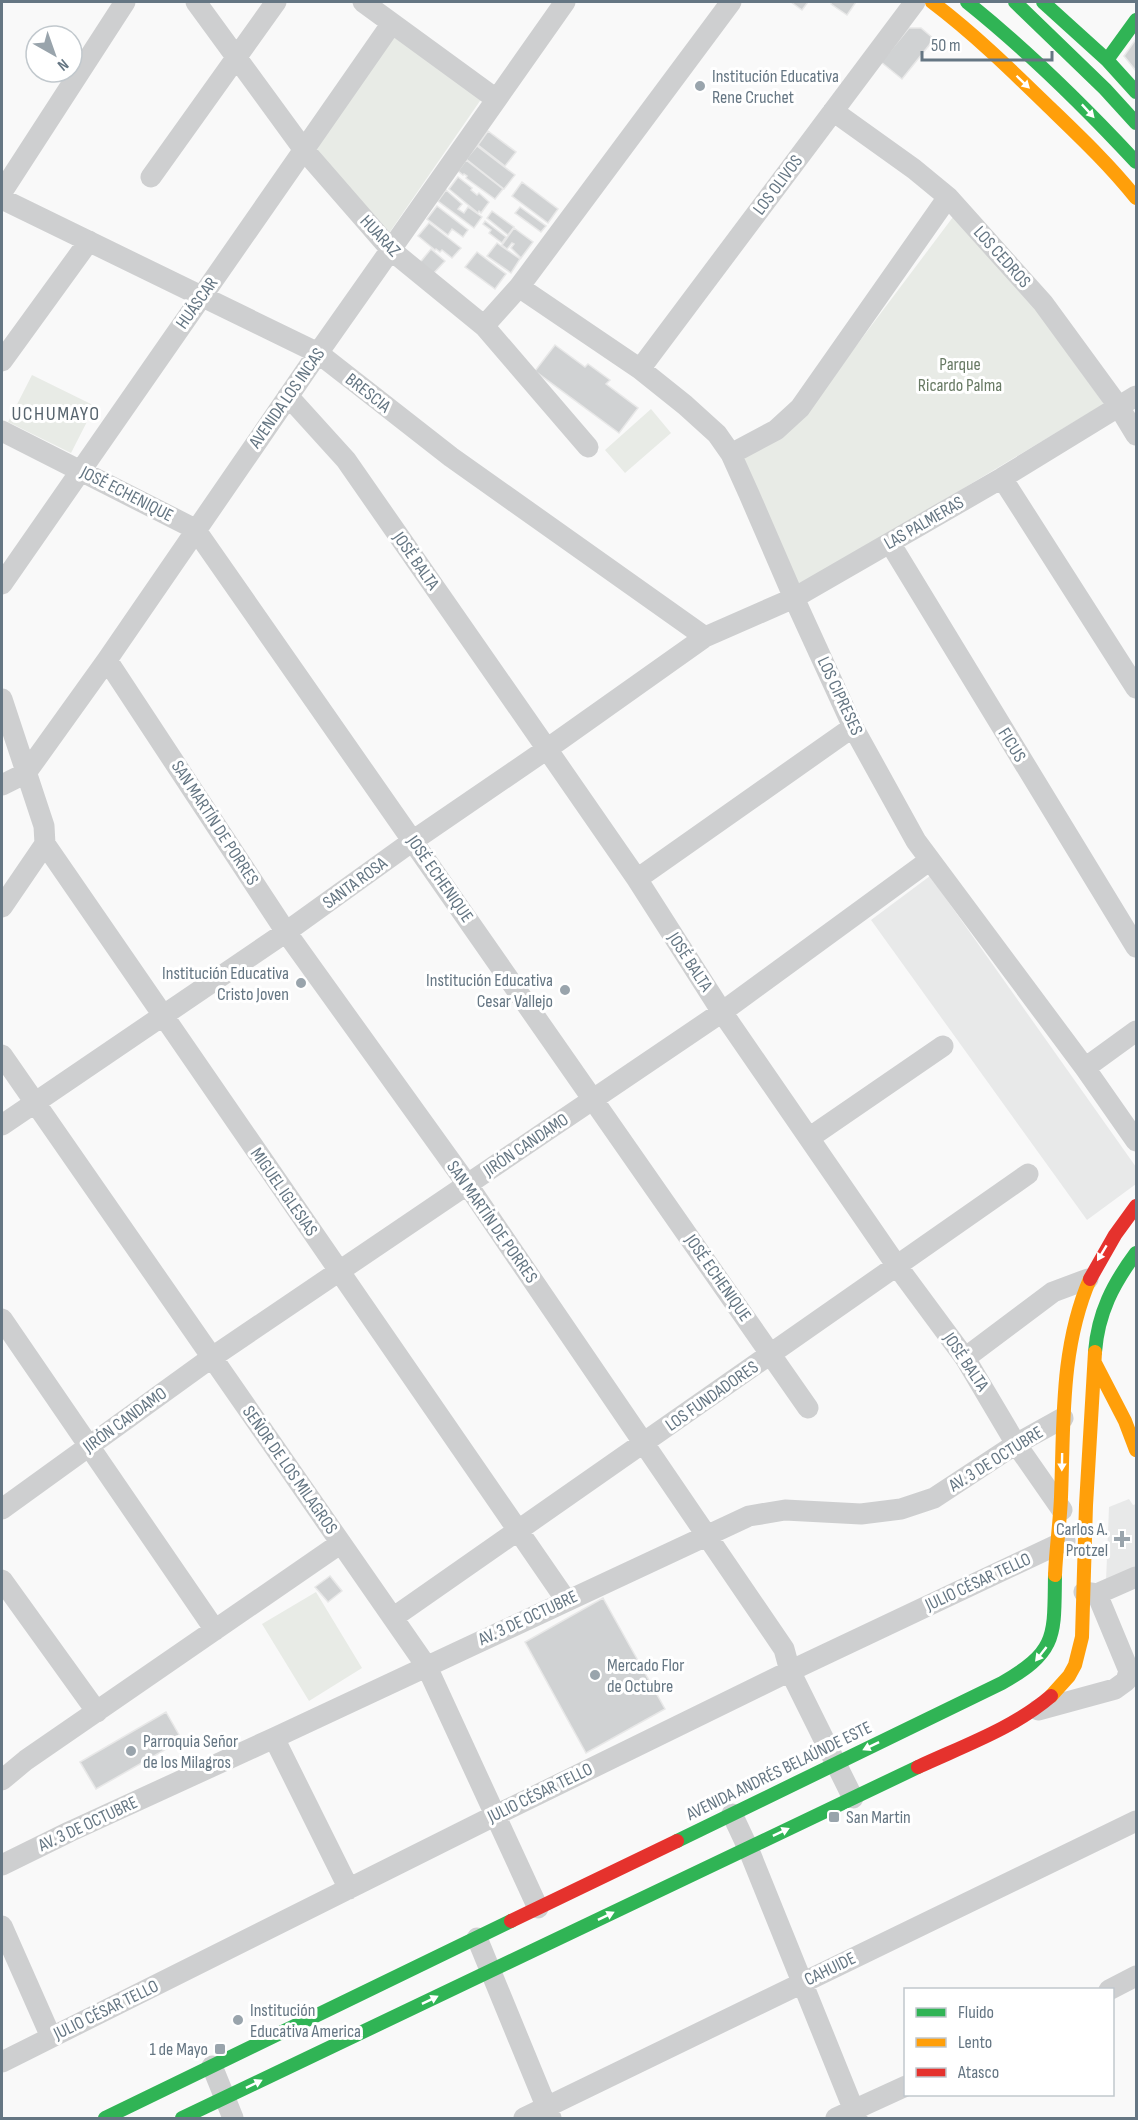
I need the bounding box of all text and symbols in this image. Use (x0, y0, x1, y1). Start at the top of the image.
north arrow (24, 24, 84, 84)
scale bar (922, 24, 1052, 62)
text: 50 m (931, 35, 961, 56)
text: N (53, 54, 72, 74)
place label: Institución Educativa Rene Cruchet (712, 66, 839, 108)
one-way arrow (1015, 74, 1029, 88)
marker: Institución Educativa Rene Cruchet (693, 79, 707, 93)
one-way arrow (1081, 104, 1095, 118)
street label: LOS OLIVOS (749, 151, 807, 219)
street label: HUARAZ (356, 211, 405, 262)
street label: LOS CEDROS (969, 222, 1035, 292)
street label: HUÁSCAR (172, 273, 222, 333)
street label: AVENIDA LOS INCAS (244, 344, 329, 453)
park label: Parque Ricardo Palma (918, 354, 1002, 396)
street label: BRESCIA (341, 369, 395, 417)
district label: UCHUMAYO (11, 402, 101, 426)
street label: JOSÉ ECHENIQUE (76, 461, 177, 526)
street label: LAS PALMERAS (880, 492, 968, 554)
street label: JOSÉ BALTA (388, 527, 444, 594)
street label: LOS CIPRESES (813, 653, 867, 739)
street label: FICUS (994, 724, 1031, 766)
street label: SAN MARTÍN DE PORRES (167, 757, 263, 889)
street label: JOSÉ ECHENIQUE (402, 831, 478, 926)
street label: SANTA ROSA (319, 853, 391, 913)
street label: JOSÉ BALTA (663, 928, 717, 996)
place label: Institución Educativa Cristo Joven (162, 963, 289, 1005)
place label: Institución Educativa Cesar Vallejo (426, 970, 553, 1012)
marker: Institución Educativa Cristo Joven (294, 976, 308, 990)
marker: Institución Educativa Cesar Vallejo (558, 983, 572, 997)
street label: JIRÓN CANDAMO (479, 1109, 572, 1182)
street label: MIGUEL IGLESIAS (246, 1144, 322, 1240)
street label: SAN MARTÍN DE PORRES (442, 1157, 542, 1287)
street label: JOSÉ ECHENIQUE (680, 1230, 756, 1325)
one-way arrow (1097, 1245, 1108, 1261)
street label: JOSÉ BALTA (938, 1328, 993, 1395)
street label: LOS FUNDADORES (662, 1356, 763, 1436)
street label: JIRÓN CANDAMO (78, 1383, 171, 1458)
street label: SEÑOR DE LOS MILAGROS (238, 1402, 342, 1538)
street label: AV. 3 DE OCTUBRE (944, 1422, 1047, 1497)
one-way arrow (1057, 1453, 1067, 1472)
place label: Carlos A. Protzel (1056, 1519, 1108, 1561)
marker: Carlos A. Protzel (1113, 1530, 1131, 1548)
street label: JULIO CÉSAR TELLO (921, 1548, 1034, 1616)
street label: AV. 3 DE OCTUBRE (474, 1586, 581, 1651)
one-way arrow (1035, 1646, 1048, 1662)
place label: Mercado Flor de Octubre (607, 1655, 684, 1697)
marker: Mercado Flor de Octubre (588, 1668, 602, 1682)
street label: AVENIDA ANDRÉS BELAÚNDE ESTE (682, 1717, 875, 1825)
place label: Parroquia Señor de los Milagros (143, 1731, 238, 1773)
one-way arrow (863, 1742, 880, 1751)
marker: Parroquia Señor de los Milagros (124, 1744, 138, 1758)
street label: JULIO CÉSAR TELLO (483, 1759, 596, 1828)
street label: AV. 3 DE OCTUBRE (34, 1792, 141, 1857)
place label: San Martin (846, 1807, 911, 1828)
marker: San Martin (827, 1810, 841, 1824)
one-way arrow (773, 1828, 790, 1837)
one-way arrow (597, 1912, 614, 1921)
street label: CAHUIDE (801, 1948, 859, 1990)
street label: JULIO CÉSAR TELLO (49, 1976, 162, 2045)
legend (904, 1988, 1114, 2096)
one-way arrow (421, 1996, 438, 2005)
place label: Institución Educativa America (250, 2000, 361, 2042)
text: Fluido (958, 2002, 994, 2023)
marker: Institución Educativa America (231, 2013, 245, 2027)
text: Lento (958, 2032, 992, 2053)
place label: 1 de Mayo (149, 2039, 208, 2060)
marker: 1 de Mayo (213, 2042, 227, 2056)
text: Atasco (957, 2062, 999, 2083)
one-way arrow (245, 2080, 262, 2089)

